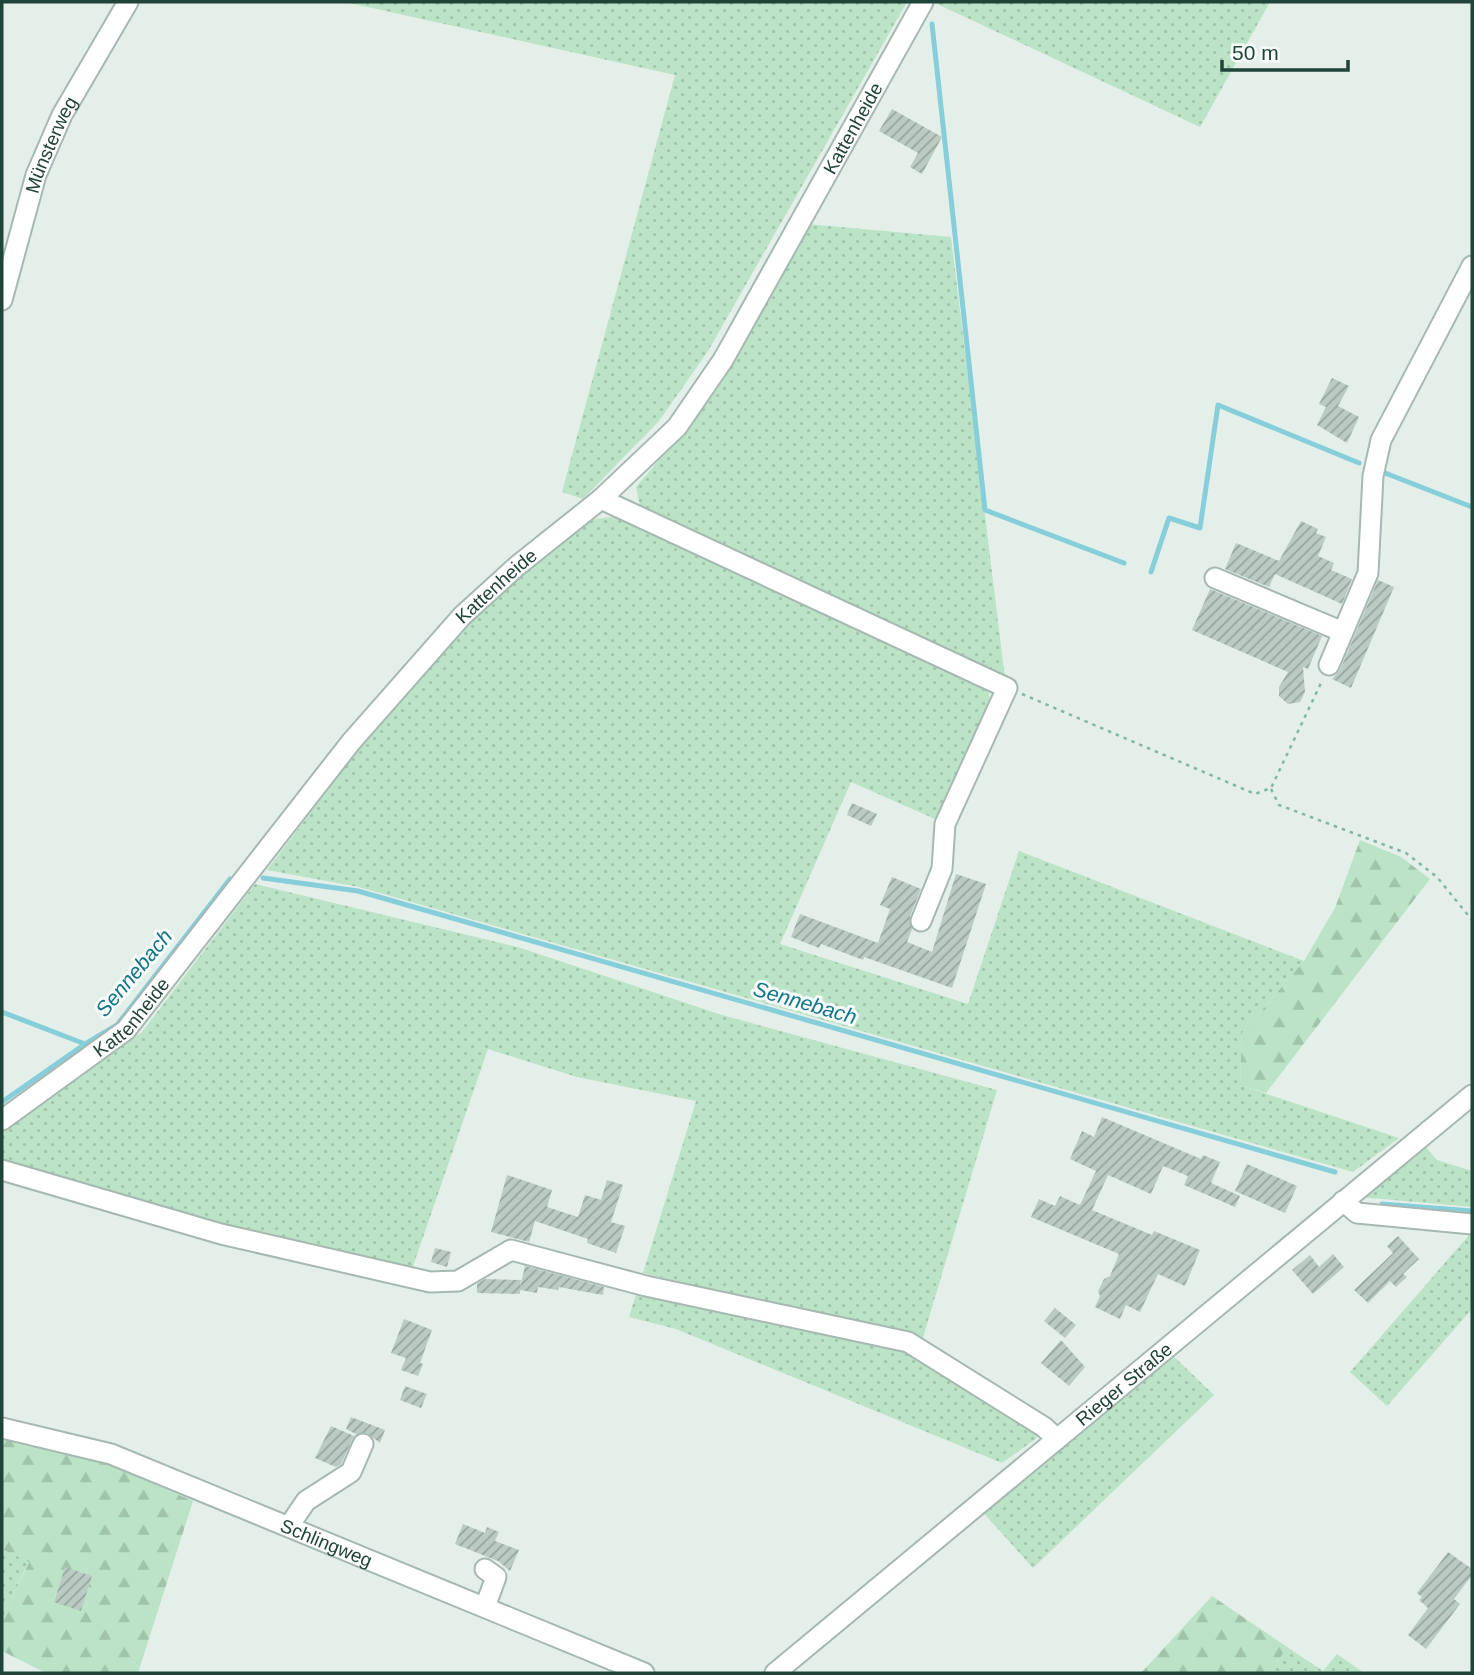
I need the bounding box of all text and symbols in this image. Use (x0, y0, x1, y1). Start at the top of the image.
scale bar (1222, 28, 1348, 72)
text: 50 m (1232, 41, 1279, 64)
street label: Kattenheide (819, 79, 887, 178)
street label: Münsterweg (22, 93, 82, 196)
street label: Kattenheide (451, 545, 541, 628)
water label: Sennebach (91, 925, 177, 1021)
street label: Kattenheide (89, 974, 174, 1061)
water label: Sennebach (751, 977, 859, 1028)
street label: Rieger Straße (1072, 1338, 1176, 1430)
street label: Schlingweg (277, 1515, 375, 1571)

